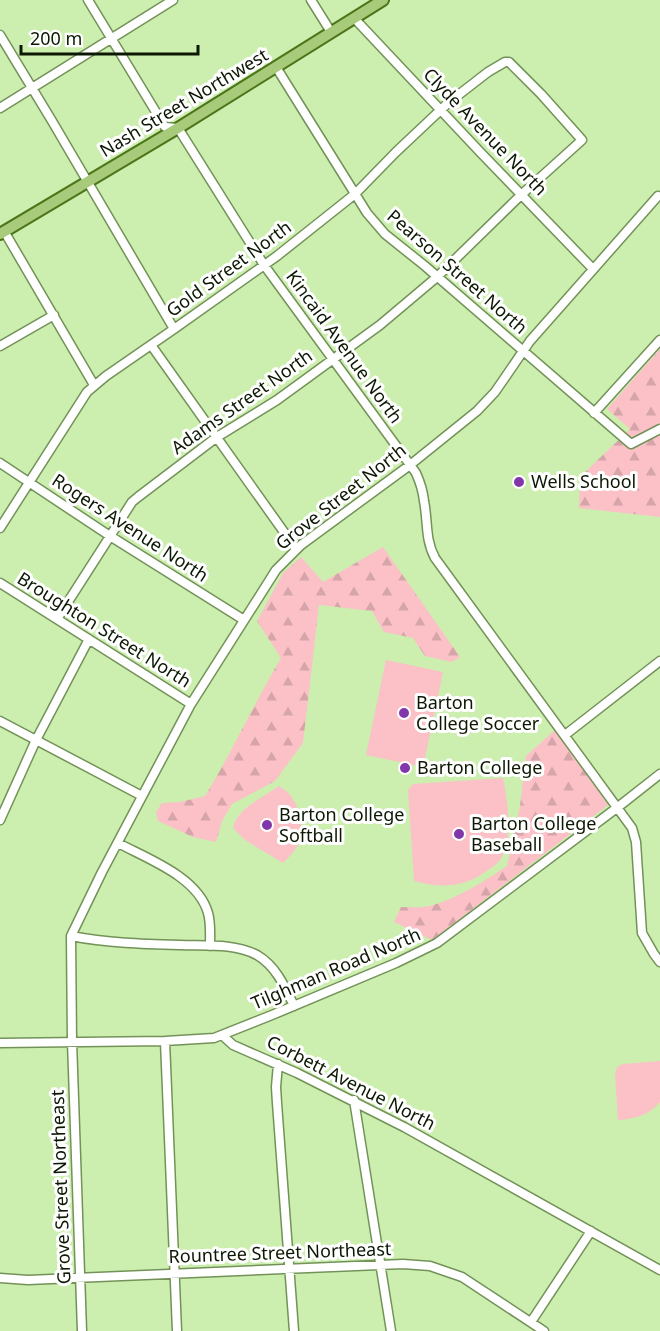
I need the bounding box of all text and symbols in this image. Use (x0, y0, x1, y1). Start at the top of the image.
scale bar (21, 18, 198, 56)
text: 200 m (30, 26, 82, 50)
street label: Nash Street Northwest (95, 42, 272, 162)
street label: Clyde Avenue North (419, 62, 553, 200)
street label: Pearson Street North (382, 204, 533, 339)
street label: Gold Street North (161, 215, 296, 322)
street label: Kincaid Avenue North (281, 265, 408, 428)
street label: Adams Street North (166, 343, 317, 459)
street label: Grove Street North (270, 438, 411, 555)
street label: Rogers Avenue North (48, 468, 213, 587)
place label: Wells School (531, 469, 636, 493)
marker: Wells School (512, 475, 526, 489)
street label: Broughton Street North (13, 566, 196, 693)
place label: Barton College Soccer (416, 690, 540, 735)
marker: Barton College Soccer (397, 706, 411, 720)
place label: Barton College (417, 755, 542, 779)
marker: Barton College (398, 761, 412, 775)
place label: Barton College Softball (279, 802, 404, 847)
place label: Barton College Baseball (471, 811, 596, 856)
marker: Barton College Softball (260, 818, 274, 832)
marker: Barton College Baseball (452, 827, 466, 841)
street label: Tilghman Road North (247, 922, 424, 1015)
street label: Corbett Avenue North (263, 1029, 440, 1135)
street label: Grove Street Northeast (45, 1089, 75, 1285)
street label: Rountree Street Northeast (168, 1236, 392, 1268)

